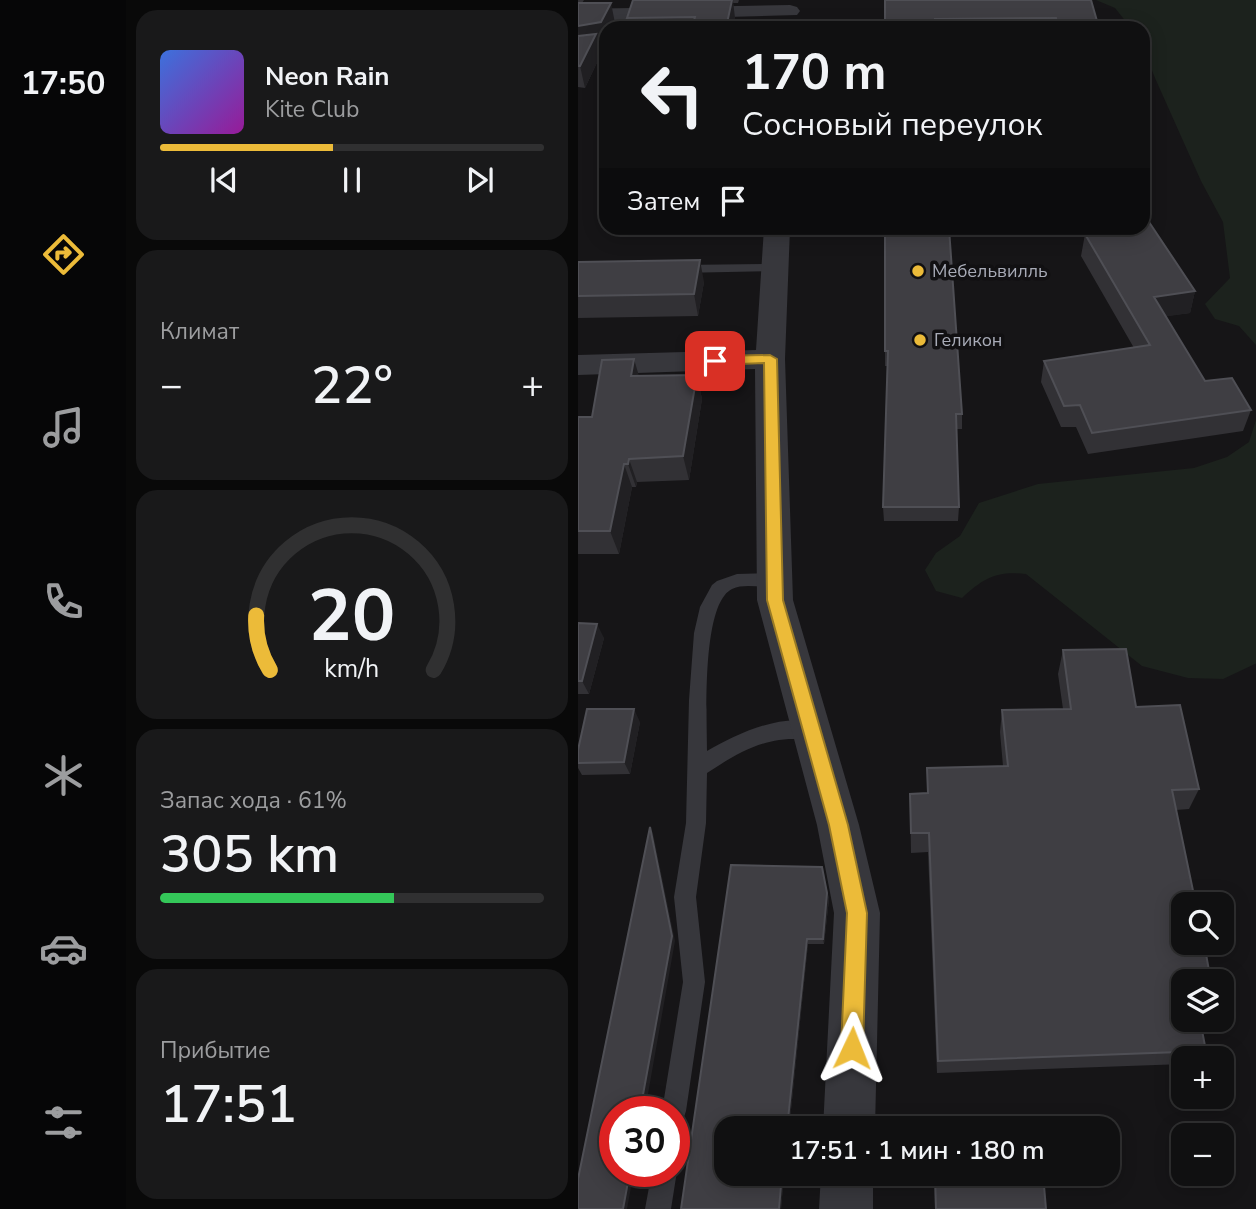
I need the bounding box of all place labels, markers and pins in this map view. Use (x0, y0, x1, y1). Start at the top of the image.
place label: Мебельвилль (932, 259, 1048, 283)
marker: Мебельвилль (910, 263, 926, 279)
place label: Геликон (934, 328, 1002, 352)
pin (685, 331, 745, 391)
marker: Геликон (912, 332, 928, 348)

